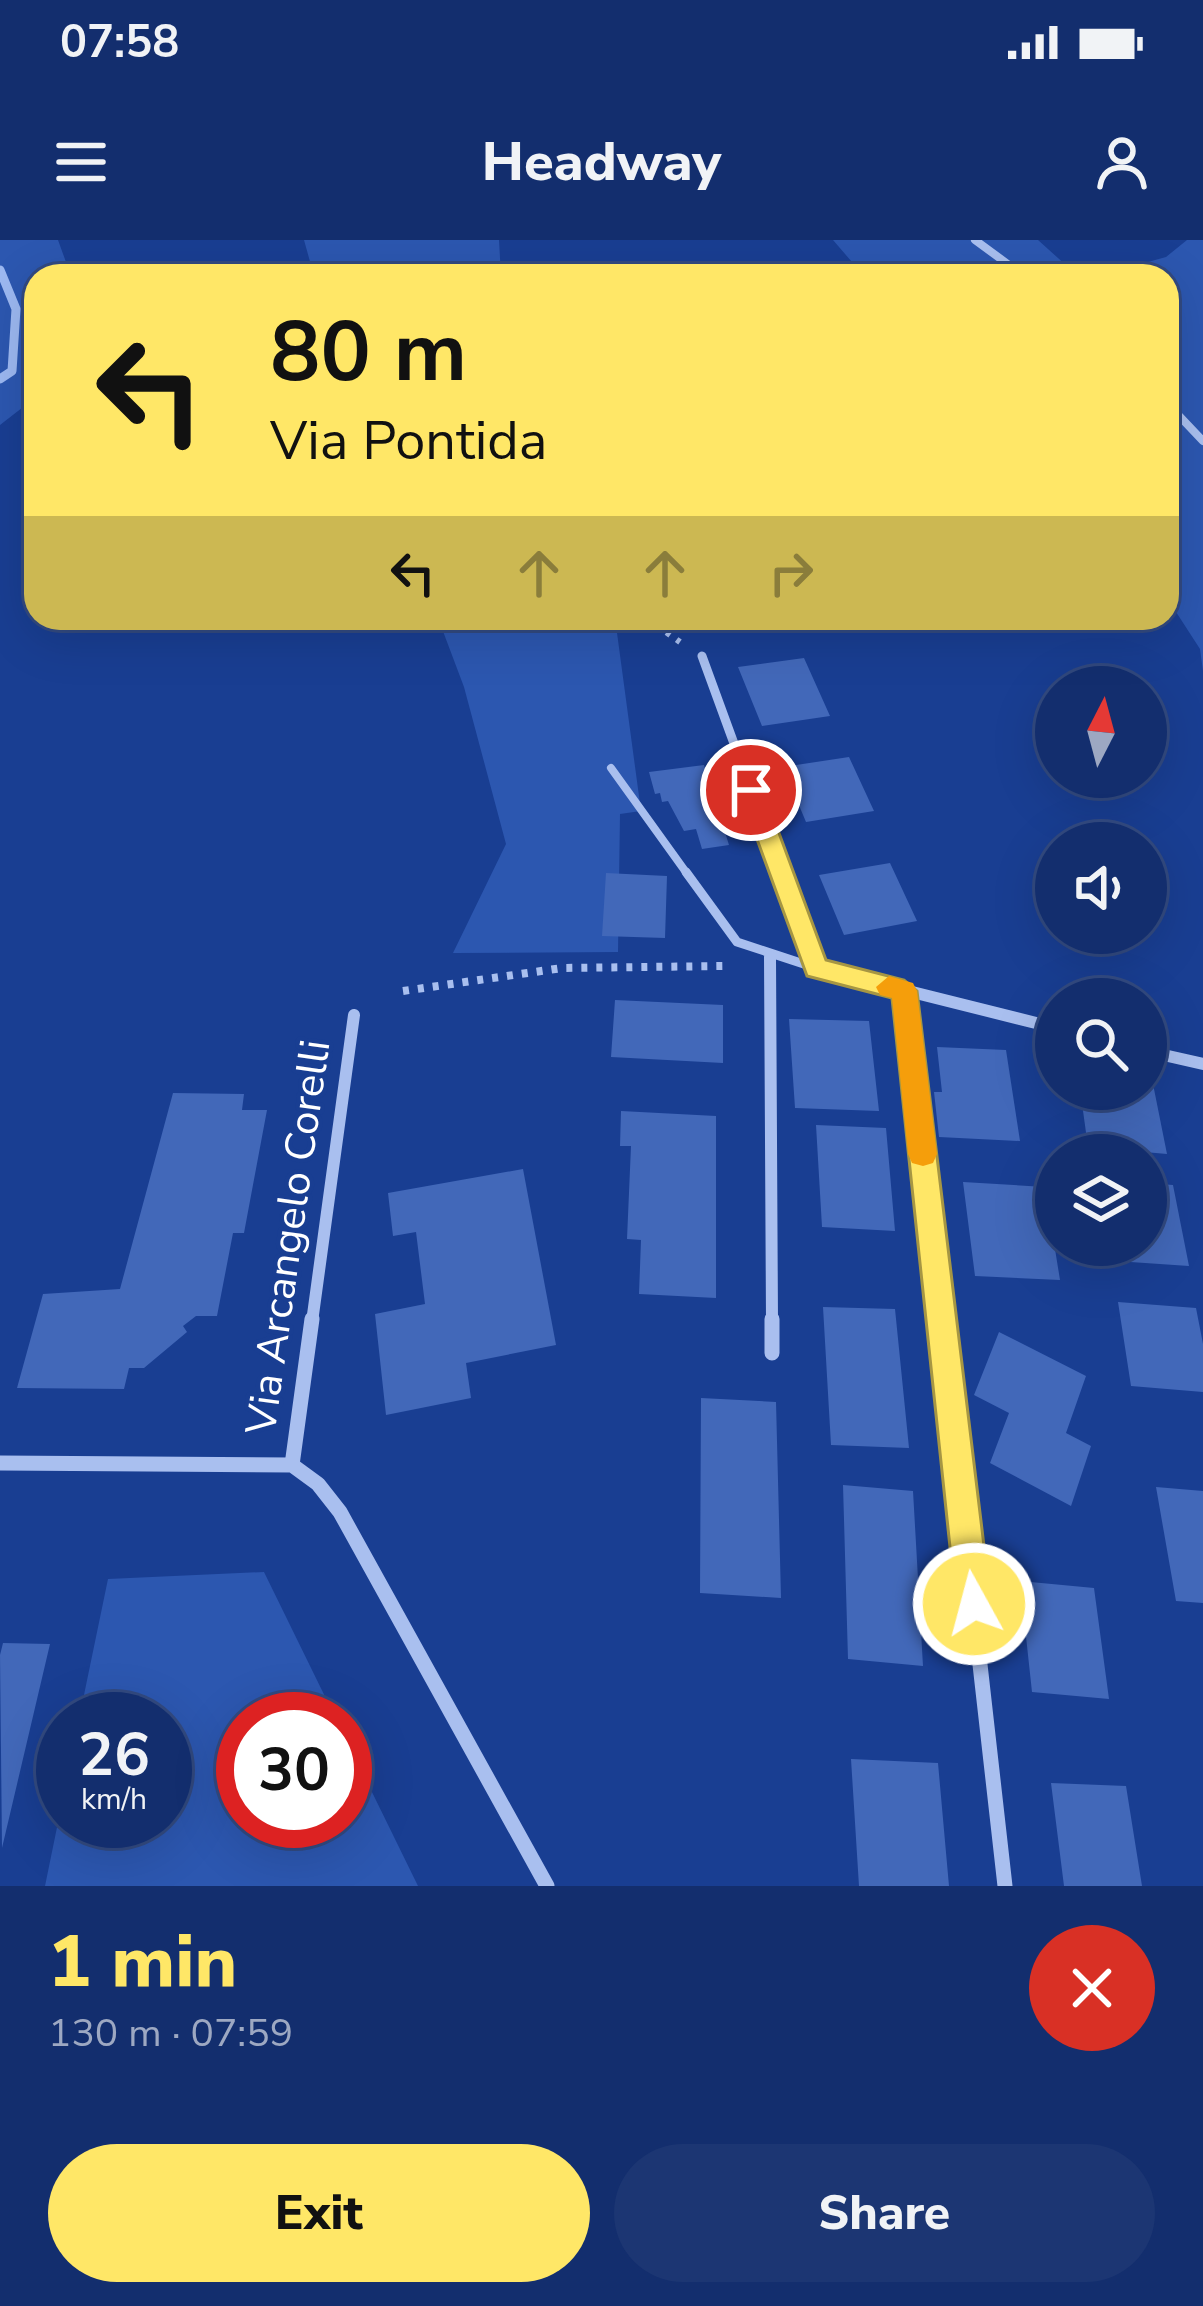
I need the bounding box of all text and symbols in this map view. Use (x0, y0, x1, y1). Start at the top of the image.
text: 07:58 (60, 12, 179, 73)
text: Headway (482, 125, 721, 199)
icon: menu (48, 129, 114, 195)
icon: person (1089, 129, 1155, 195)
text: 80 m (270, 295, 467, 410)
icon: left (72, 312, 228, 468)
text: Via Pontida (270, 404, 547, 478)
icon: left (380, 540, 446, 606)
icon: ahead (506, 540, 572, 606)
icon: ahead (632, 540, 698, 606)
icon: right (758, 540, 824, 606)
north arrow (1035, 666, 1167, 798)
map controls (1035, 666, 1167, 1266)
pin (700, 739, 802, 841)
icon: arrive (718, 757, 784, 823)
button: sound (1035, 822, 1167, 954)
button: search (1035, 978, 1167, 1110)
street label: Via Arcangelo Corelli (232, 1036, 344, 1439)
button: layers (1035, 1134, 1167, 1266)
position arrow (911, 1541, 1037, 1667)
speed limit sign: 30 (216, 1692, 372, 1848)
text: 26 (78, 1714, 150, 1796)
text: km/h (81, 1779, 147, 1820)
text: 1 min (48, 1913, 237, 2011)
button: close (1029, 1925, 1155, 2051)
text: 130 m · 07:59 (48, 2007, 293, 2060)
button: Exit (48, 2144, 590, 2282)
button: Share (614, 2144, 1155, 2282)

